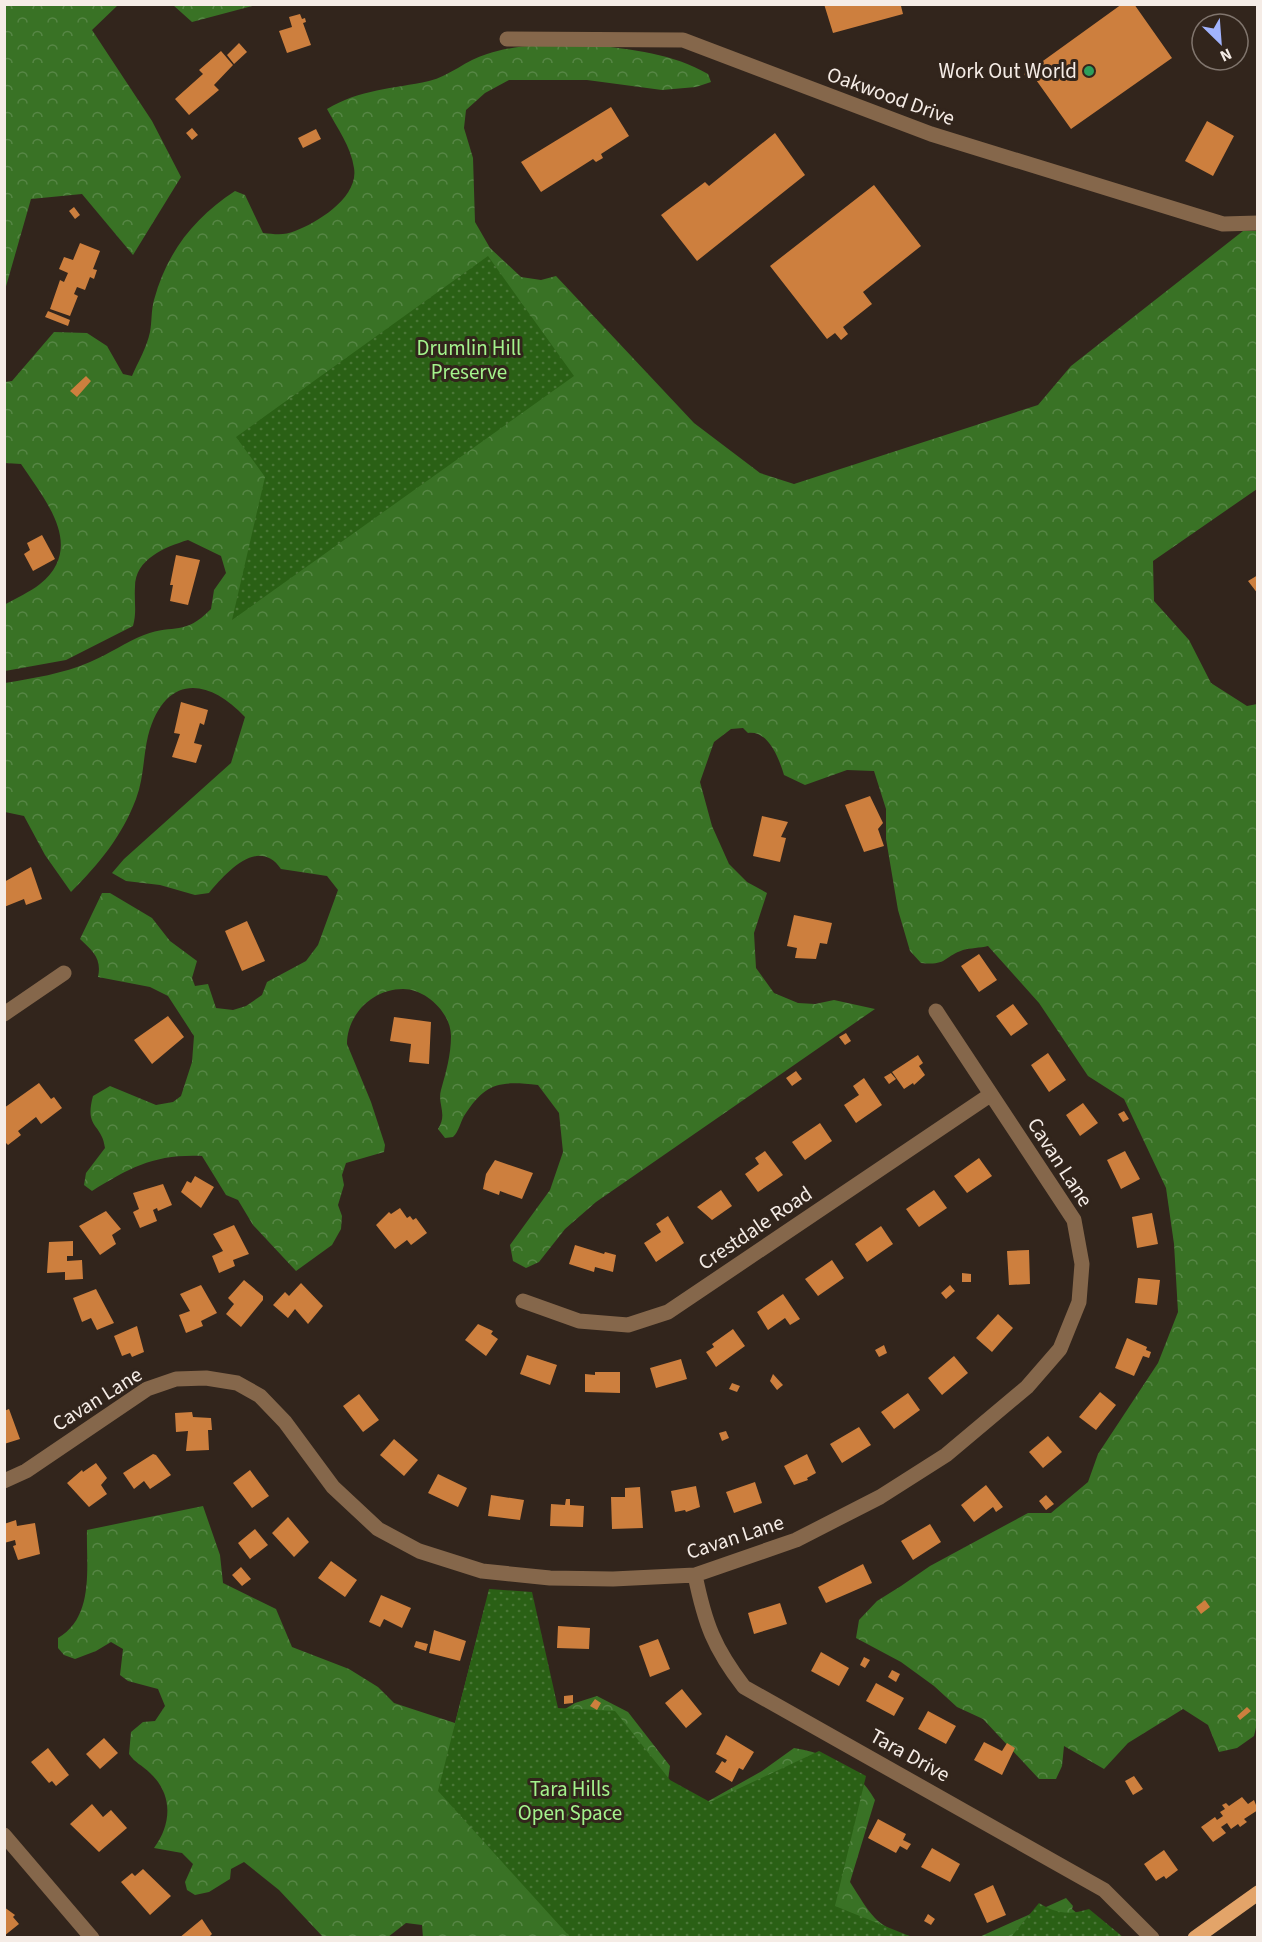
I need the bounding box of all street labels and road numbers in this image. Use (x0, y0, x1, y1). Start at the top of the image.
street label: Oakwood Drive (823, 59, 959, 133)
street label: Cavan Lane (1020, 1112, 1100, 1212)
street label: Crestdale Road (692, 1179, 818, 1277)
street label: Cavan Lane (46, 1360, 148, 1438)
street label: Cavan Lane (682, 1507, 788, 1567)
street label: Tara Drive (865, 1721, 955, 1789)

